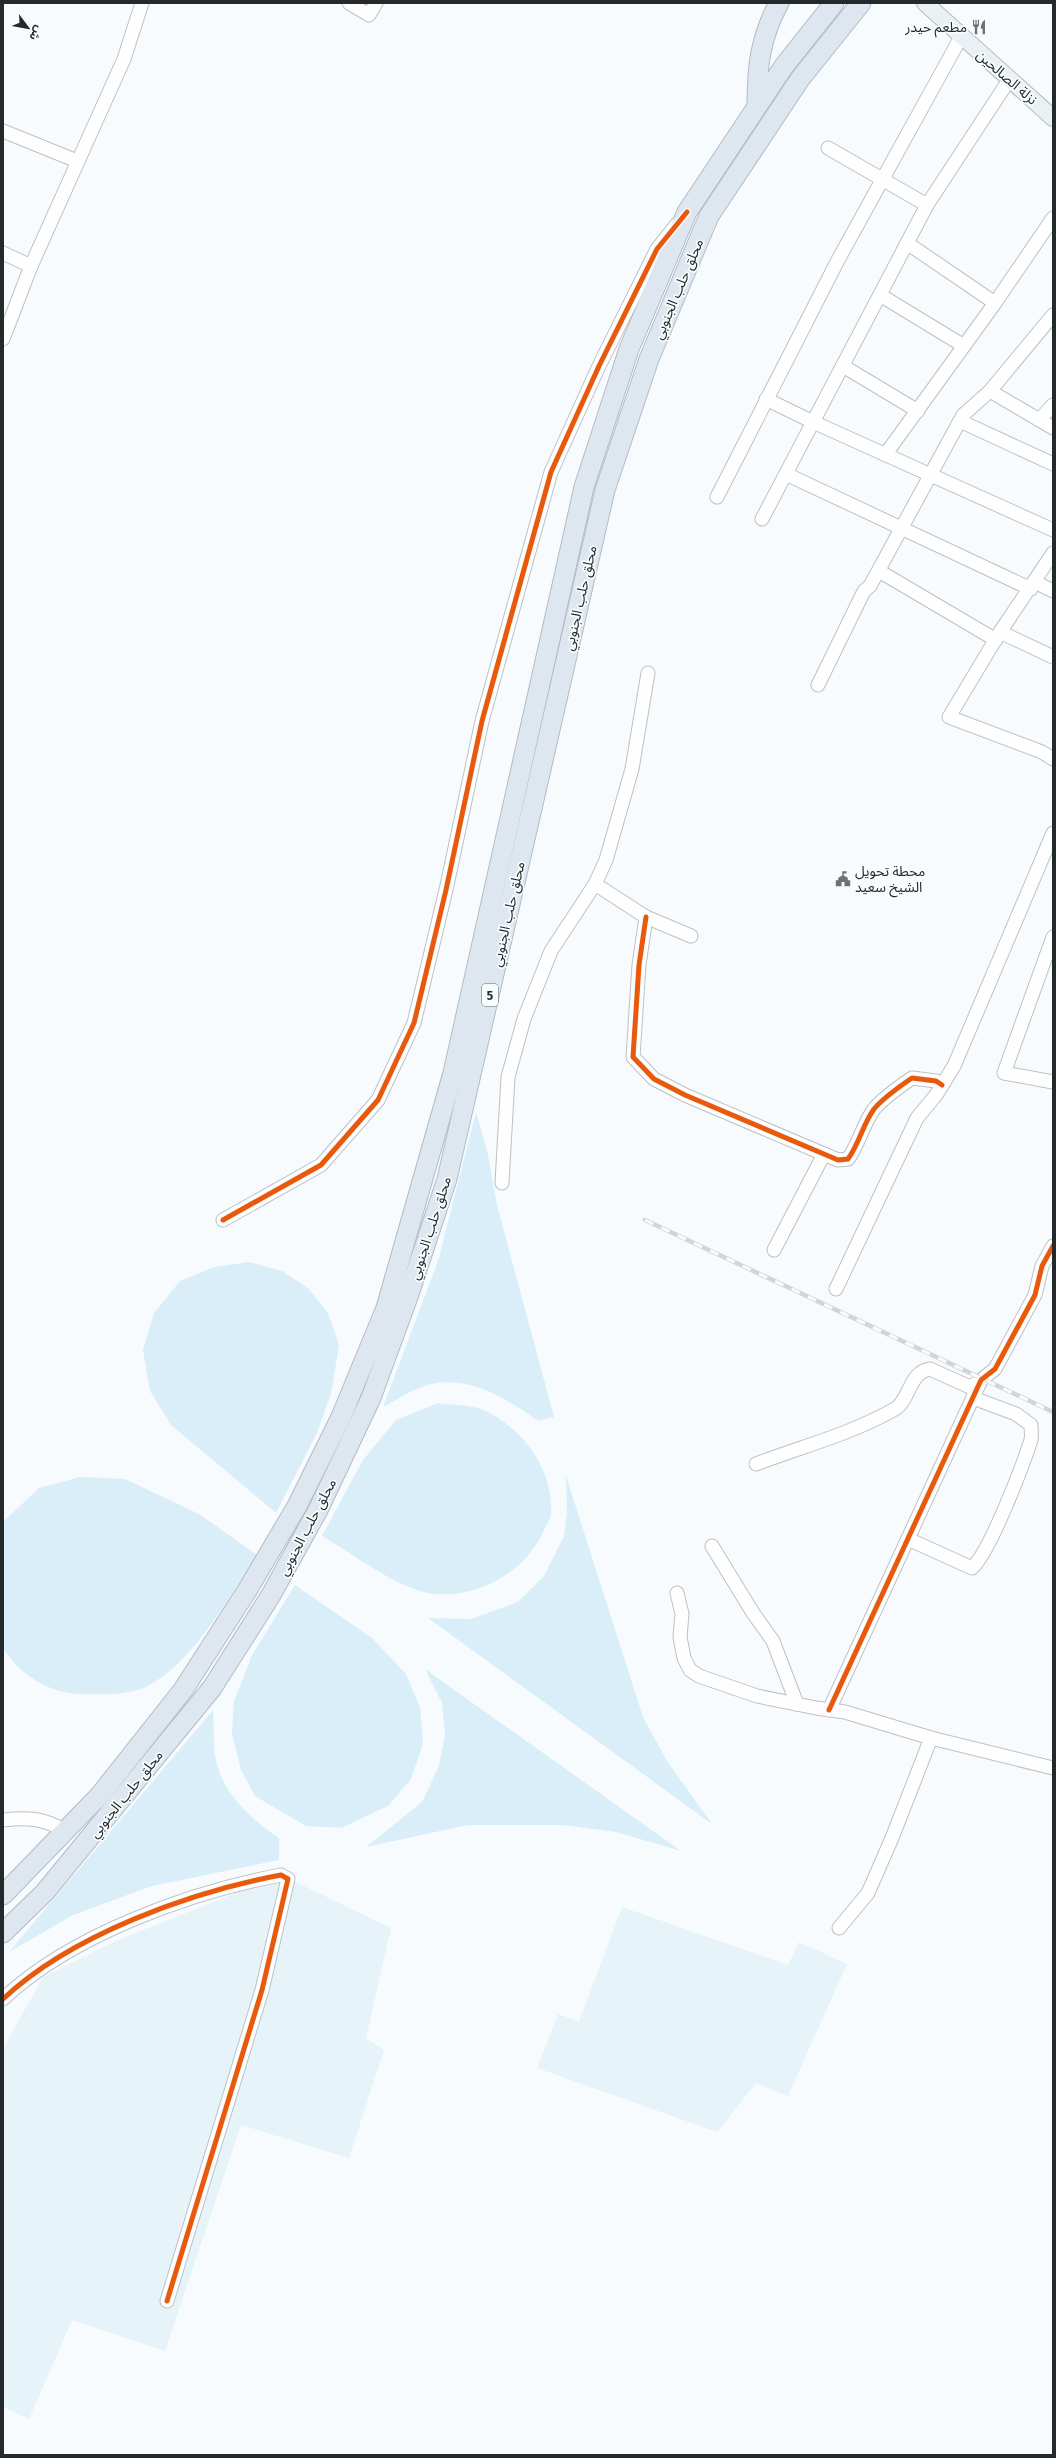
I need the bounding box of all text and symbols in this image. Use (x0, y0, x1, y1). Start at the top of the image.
north arrow (8, 8, 48, 48)
restaurant icon: مطعم حيدر (970, 18, 988, 36)
place label: مطعم حيدر (904, 19, 967, 38)
text: ش (27, 23, 46, 43)
street label: نزلة الصالحين (973, 46, 1041, 109)
street label: محلق حلب الجنوبي (650, 236, 709, 343)
street label: محلق حلب الجنوبي (560, 544, 603, 653)
street label: محلق حلب الجنوبي (488, 860, 531, 969)
place label: محطة تحويل الشيخ سعيد (855, 863, 925, 898)
public building icon: محطة تحويل الشيخ سعيد (834, 870, 852, 888)
road number: 5 (482, 984, 498, 1006)
street label: محلق حلب الجنوبي (406, 1174, 457, 1283)
street label: محلق حلب الجنوبي (275, 1476, 342, 1580)
street label: محلق حلب الجنوبي (86, 1747, 169, 1843)

